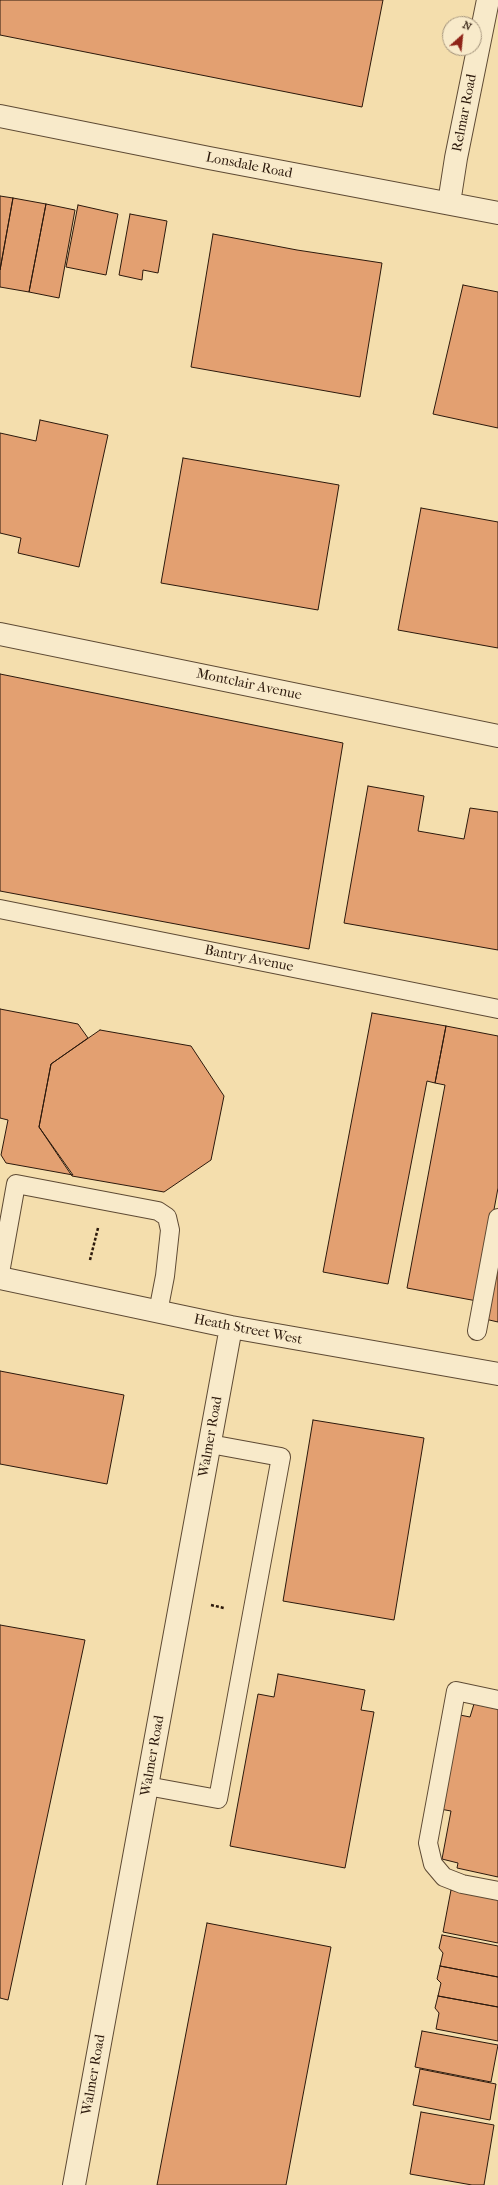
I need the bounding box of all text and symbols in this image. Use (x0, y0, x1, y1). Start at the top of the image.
north arrow (442, 16, 482, 56)
text: N (461, 18, 474, 33)
street label: Relmar Road (449, 73, 481, 153)
street label: Lonsdale Road (204, 149, 294, 183)
street label: Montclair Avenue (195, 666, 303, 704)
street label: Bantry Avenue (203, 942, 295, 976)
street label: Heath Street West (192, 1311, 304, 1349)
street label: Walmer Road (196, 1395, 226, 1479)
street label: Walmer Road (138, 1714, 168, 1798)
street label: Walmer Road (79, 2033, 109, 2117)

